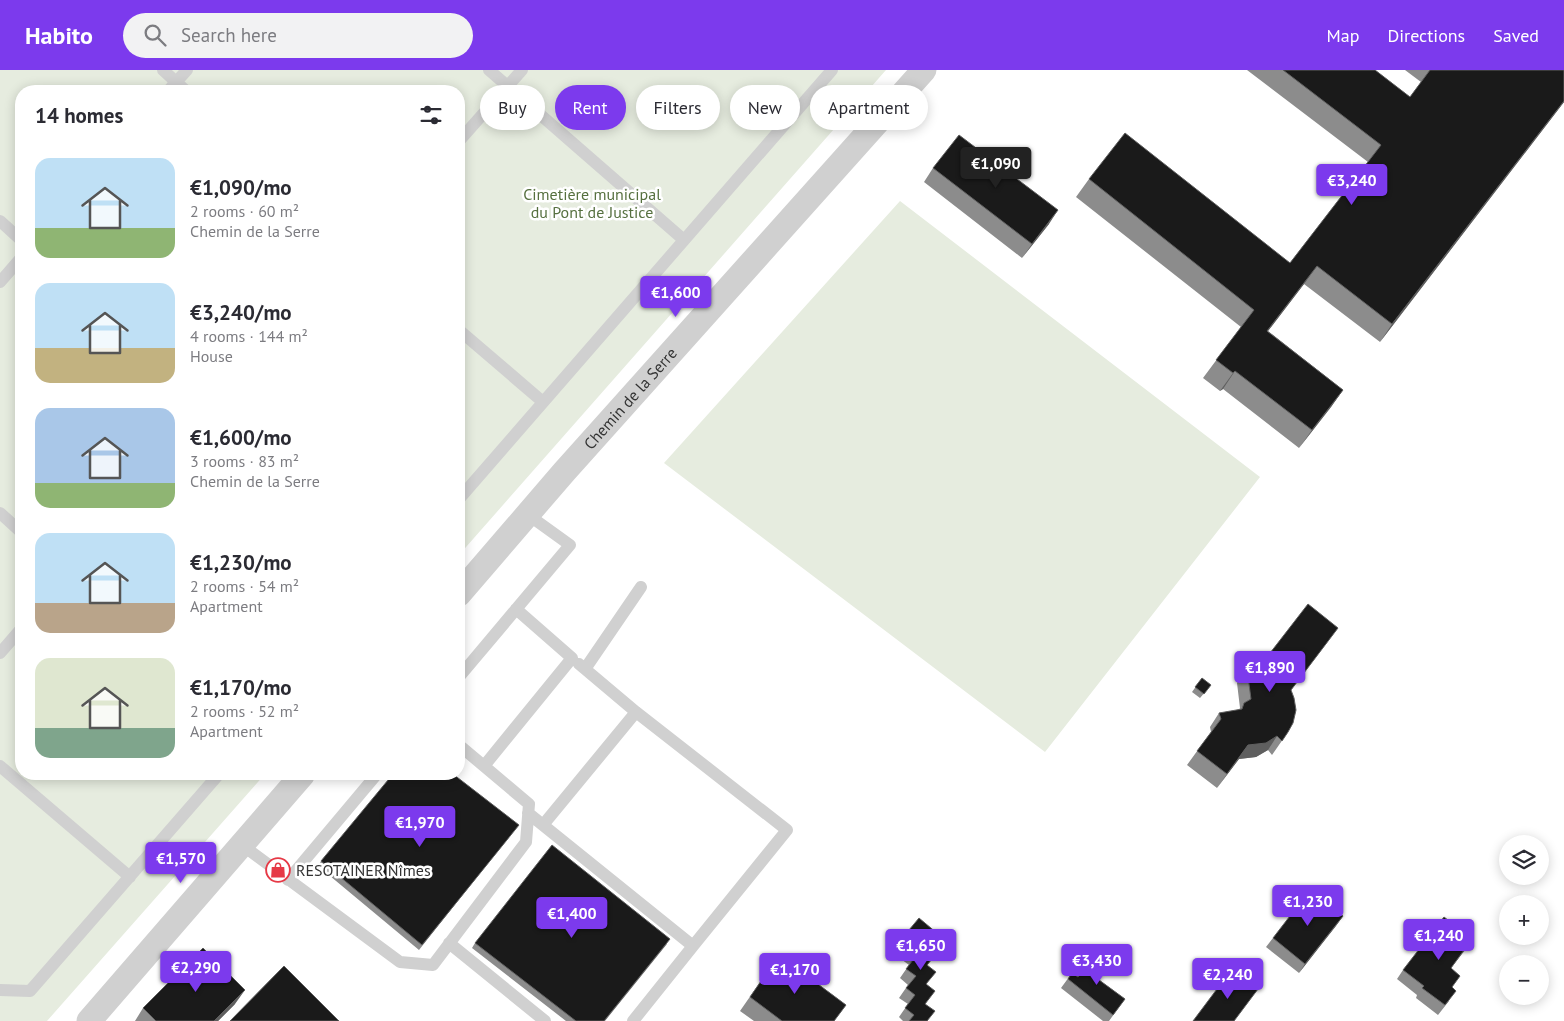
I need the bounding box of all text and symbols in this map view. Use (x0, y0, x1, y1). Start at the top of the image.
search box (123, 13, 473, 58)
text: Habito (25, 20, 93, 51)
icon: search (141, 21, 169, 49)
text: Search here (181, 23, 277, 47)
text: Map (1327, 24, 1359, 47)
text: Directions (1387, 24, 1465, 47)
text: Saved (1493, 24, 1539, 47)
chip: Buy (480, 85, 545, 130)
chip: Rent (555, 85, 626, 130)
chip: Filters (636, 85, 720, 130)
chip: New (730, 85, 800, 130)
chip: Apartment (810, 85, 928, 130)
icon: filters (417, 101, 445, 129)
text: 14 homes (35, 102, 123, 129)
pin: €1,090 (955, 146, 1037, 189)
text: €1,090 (971, 153, 1021, 173)
pin: €3,240 (1311, 164, 1393, 206)
text: €3,240 (1327, 170, 1377, 190)
text: €1,090/mo (190, 174, 292, 201)
icon: home (75, 178, 135, 238)
park label: Cimetière municipal du Pont de Justice (523, 184, 661, 222)
text: 2 rooms · 60 m² (190, 201, 299, 221)
text: Chemin de la Serre (190, 221, 320, 241)
pin: €1,600 (635, 276, 717, 318)
text: €1,600 (651, 282, 701, 302)
text: €3,240/mo (190, 299, 292, 326)
icon: home (75, 303, 135, 363)
text: 4 rooms · 144 m² (190, 326, 308, 346)
street label: Chemin de la Serre (579, 343, 681, 453)
text: House (190, 346, 233, 366)
text: €1,600/mo (190, 424, 292, 451)
icon: home (75, 428, 135, 488)
text: 3 rooms · 83 m² (190, 451, 299, 471)
text: Chemin de la Serre (190, 471, 320, 491)
text: €1,230/mo (190, 549, 292, 576)
icon: home (75, 553, 135, 613)
text: 2 rooms · 54 m² (190, 576, 299, 596)
text: Apartment (190, 596, 263, 616)
pin: €1,890 (1229, 650, 1311, 693)
text: €1,890 (1245, 657, 1295, 677)
text: €1,170/mo (190, 674, 292, 701)
icon: home (75, 678, 135, 738)
text: 2 rooms · 52 m² (190, 701, 299, 721)
text: Apartment (190, 721, 263, 741)
pin: €1,970 (379, 806, 461, 848)
text: €1,970 (395, 812, 445, 832)
map controls (1499, 835, 1549, 1005)
button: layers (1499, 835, 1549, 885)
pin: €1,570 (140, 842, 222, 884)
text: €1,570 (156, 848, 206, 868)
shop icon: RESOTAINER Nîmes (265, 857, 291, 883)
place label: RESOTAINER Nîmes (296, 860, 431, 880)
pin: €1,230 (1267, 884, 1349, 927)
text: €1,230 (1283, 891, 1333, 911)
button: + (1499, 895, 1549, 945)
pin: €1,400 (531, 896, 613, 939)
text: €1,400 (547, 903, 597, 923)
pin: €1,240 (1398, 918, 1480, 961)
text: €1,240 (1414, 925, 1464, 945)
pin: €1,650 (880, 928, 962, 971)
text: €1,650 (896, 935, 946, 955)
pin: €3,430 (1056, 944, 1138, 986)
pin: €2,290 (155, 950, 237, 993)
text: €3,430 (1072, 950, 1122, 970)
pin: €1,170 (754, 952, 836, 995)
button: − (1499, 955, 1549, 1005)
text: €2,290 (171, 957, 221, 977)
pin: €2,240 (1187, 958, 1269, 1000)
text: €1,170 (770, 959, 820, 979)
text: €2,240 (1203, 964, 1253, 984)

